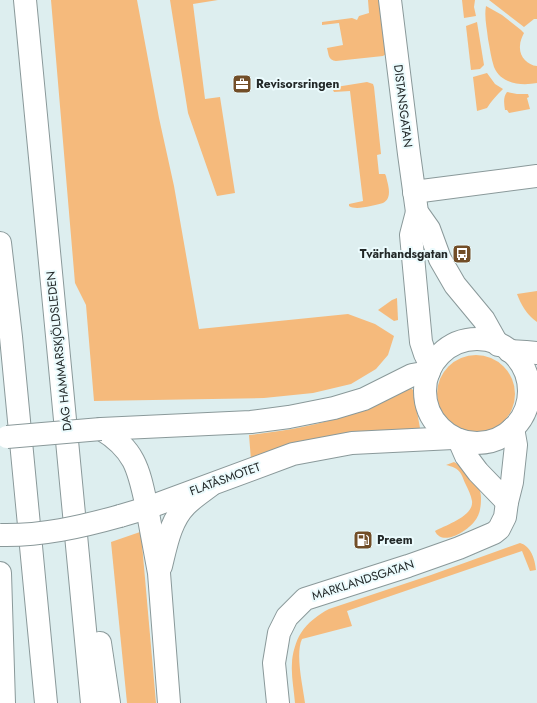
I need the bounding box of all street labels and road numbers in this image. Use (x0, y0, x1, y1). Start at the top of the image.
street label: DISTANSGATAN (389, 63, 417, 149)
street label: DAG HAMMARSKJÖLDSLEDEN (42, 270, 76, 432)
street label: FLATÅSMOTET (187, 458, 263, 500)
street label: MARKLANDSGATAN (310, 555, 416, 605)

